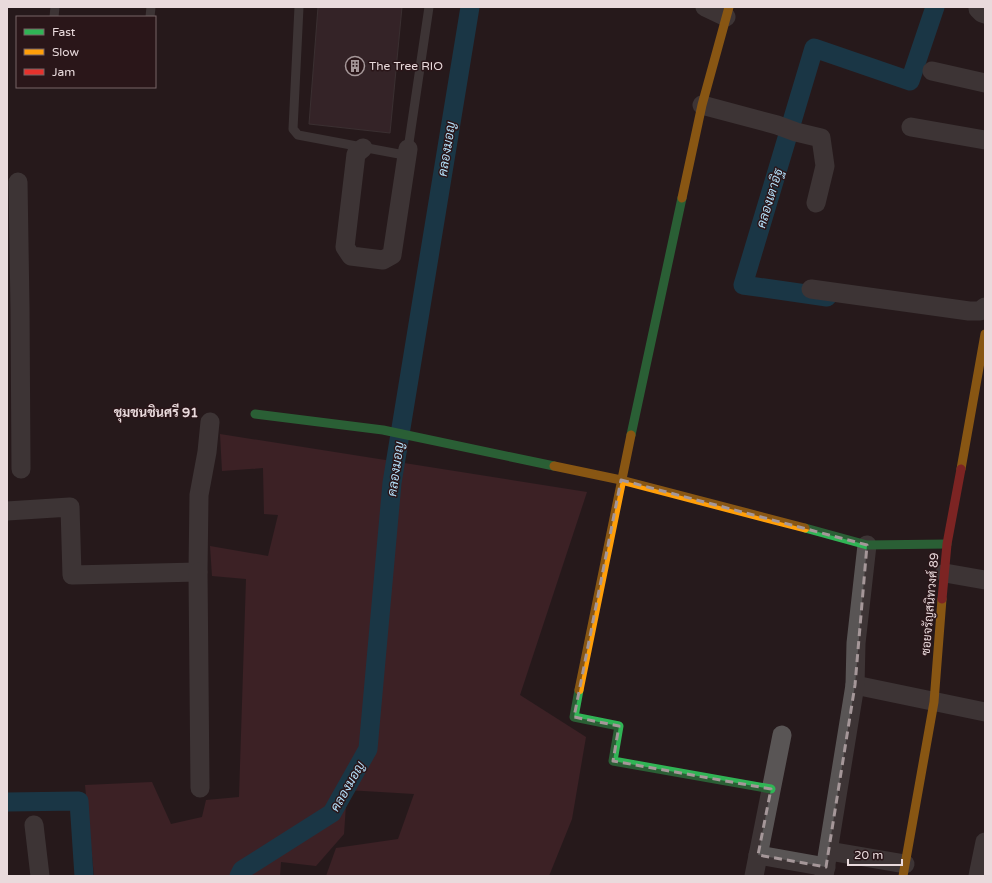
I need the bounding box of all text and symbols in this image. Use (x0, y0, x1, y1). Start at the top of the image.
legend (16, 16, 156, 88)
text: Fast (52, 25, 76, 39)
text: Slow (52, 45, 79, 59)
building icon: The Tree RIO (344, 55, 366, 77)
place label: The Tree RIO (369, 59, 443, 73)
text: Jam (52, 65, 75, 79)
water label: คลองมอญ (435, 120, 459, 178)
water label: คลองเตาอิฐ (752, 165, 787, 230)
district label: ชุมชนชินศรี 91 (114, 403, 198, 423)
water label: คลองมอญ (384, 440, 408, 498)
street label: ซอยจรัญสนิทวงศ์ 89 (918, 552, 941, 656)
water label: คลองมอญ (327, 758, 369, 814)
scale bar (848, 841, 902, 867)
text: 20 m (854, 848, 883, 862)

